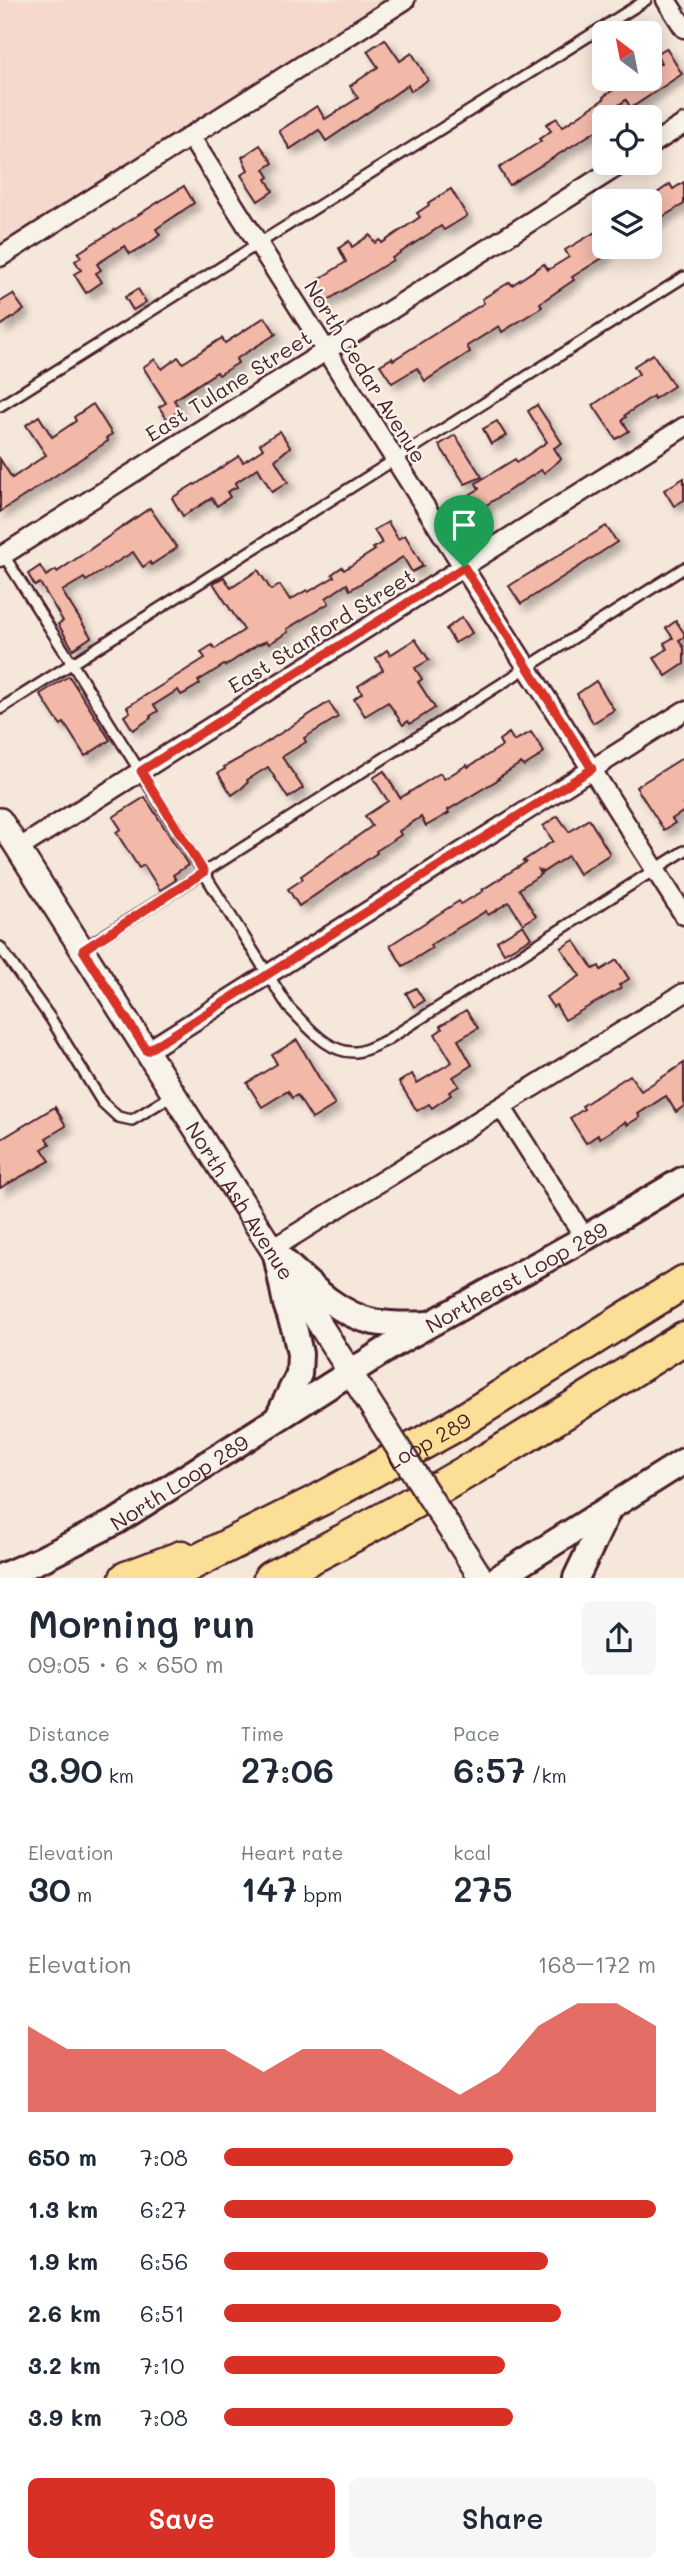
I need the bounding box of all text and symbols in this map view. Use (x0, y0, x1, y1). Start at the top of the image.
north arrow (592, 21, 662, 91)
map controls (592, 21, 662, 259)
button: locate (592, 105, 662, 175)
button: layers (592, 189, 662, 259)
street label: North Cedar Avenue (299, 275, 433, 467)
street label: East Tulane Street (140, 323, 316, 447)
pin (434, 495, 494, 567)
icon: arrive (445, 506, 483, 544)
street label: East Stanford Street (223, 562, 419, 698)
street label: North Ash Avenue (181, 1116, 301, 1284)
street label: Northeast Loop 289 (420, 1214, 612, 1338)
street label: Loop 289 (381, 1405, 475, 1474)
street label: North Loop 289 (105, 1428, 253, 1536)
text: Morning run (28, 1598, 255, 1648)
button: share (582, 1601, 656, 1675)
text: 09:05 · 6 × 650 m (28, 1649, 223, 1679)
text: Distance (28, 1721, 110, 1746)
text: Time (241, 1721, 284, 1746)
text: Pace (453, 1721, 500, 1746)
text: 3.90 (28, 1746, 103, 1792)
text: 27:06 (241, 1746, 334, 1792)
text: 6:57 (453, 1746, 525, 1792)
text: km (103, 1763, 134, 1788)
text: /km (525, 1763, 567, 1788)
text: Elevation (28, 1840, 113, 1865)
text: Heart rate (241, 1840, 343, 1865)
text: kcal (453, 1840, 491, 1865)
text: 30 (28, 1865, 71, 1911)
text: 147 (241, 1865, 297, 1911)
text: 275 (453, 1865, 513, 1911)
text: m (71, 1882, 92, 1907)
text: bpm (297, 1882, 342, 1907)
text: Elevation (28, 1949, 131, 1979)
text: 168–172 m (538, 1949, 656, 1979)
text: 650 m (28, 2142, 97, 2172)
text: 7:08 (140, 2142, 188, 2172)
text: 1.3 km (28, 2194, 98, 2224)
text: 6:27 (140, 2194, 187, 2224)
text: 1.9 km (28, 2246, 98, 2276)
text: 6:56 (140, 2246, 188, 2276)
text: 2.6 km (28, 2298, 101, 2328)
text: 6:51 (140, 2298, 185, 2328)
text: 3.2 km (28, 2350, 101, 2380)
text: 7:10 (140, 2350, 184, 2380)
text: 3.9 km (28, 2402, 102, 2432)
text: 7:08 (140, 2402, 188, 2432)
button: Save (28, 2478, 335, 2558)
button: Share (349, 2478, 656, 2558)

